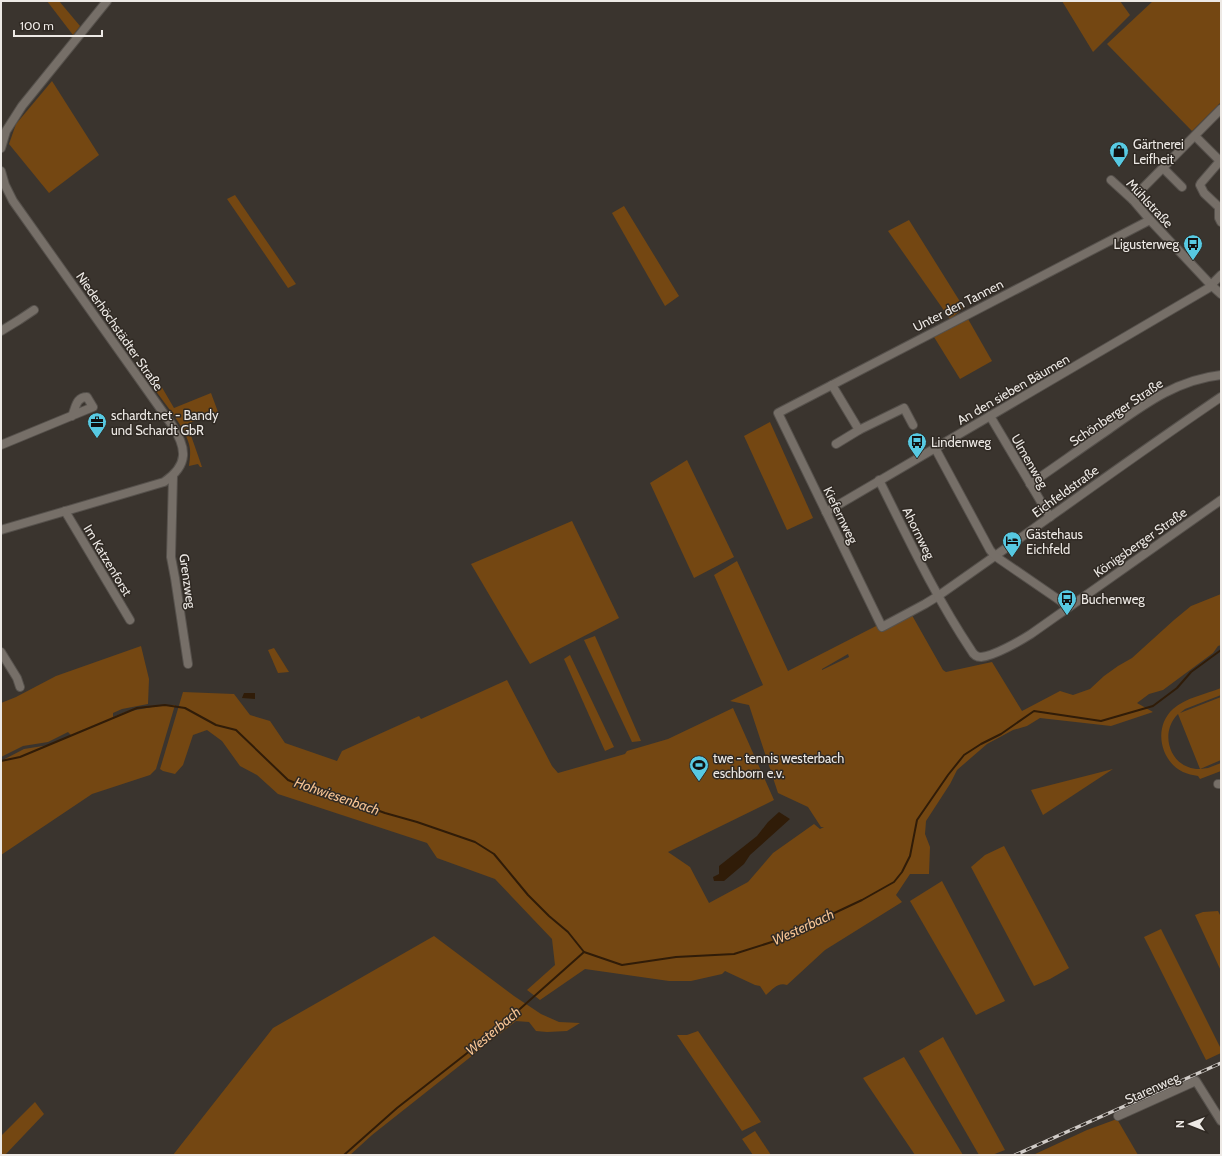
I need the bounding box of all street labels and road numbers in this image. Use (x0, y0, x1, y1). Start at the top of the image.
street label: Mühlstraße (1123, 175, 1177, 231)
street label: Niederhöchstädter Straße (73, 269, 167, 394)
street label: Unter den Tannen (910, 275, 1006, 335)
street label: An den sieben Bäumen (954, 350, 1072, 428)
street label: Schönberger Straße (1066, 375, 1166, 449)
street label: Ulmenweg (1008, 431, 1052, 491)
street label: Eichfeldstraße (1029, 461, 1102, 520)
street label: Kiefernweg (820, 484, 862, 547)
street label: Ahornweg (900, 504, 939, 562)
street label: Königsberger Straße (1090, 504, 1190, 580)
street label: Im Katzenforst (80, 521, 136, 599)
street label: Grenzweg (176, 553, 200, 610)
street label: Starenweg (1122, 1069, 1182, 1107)

